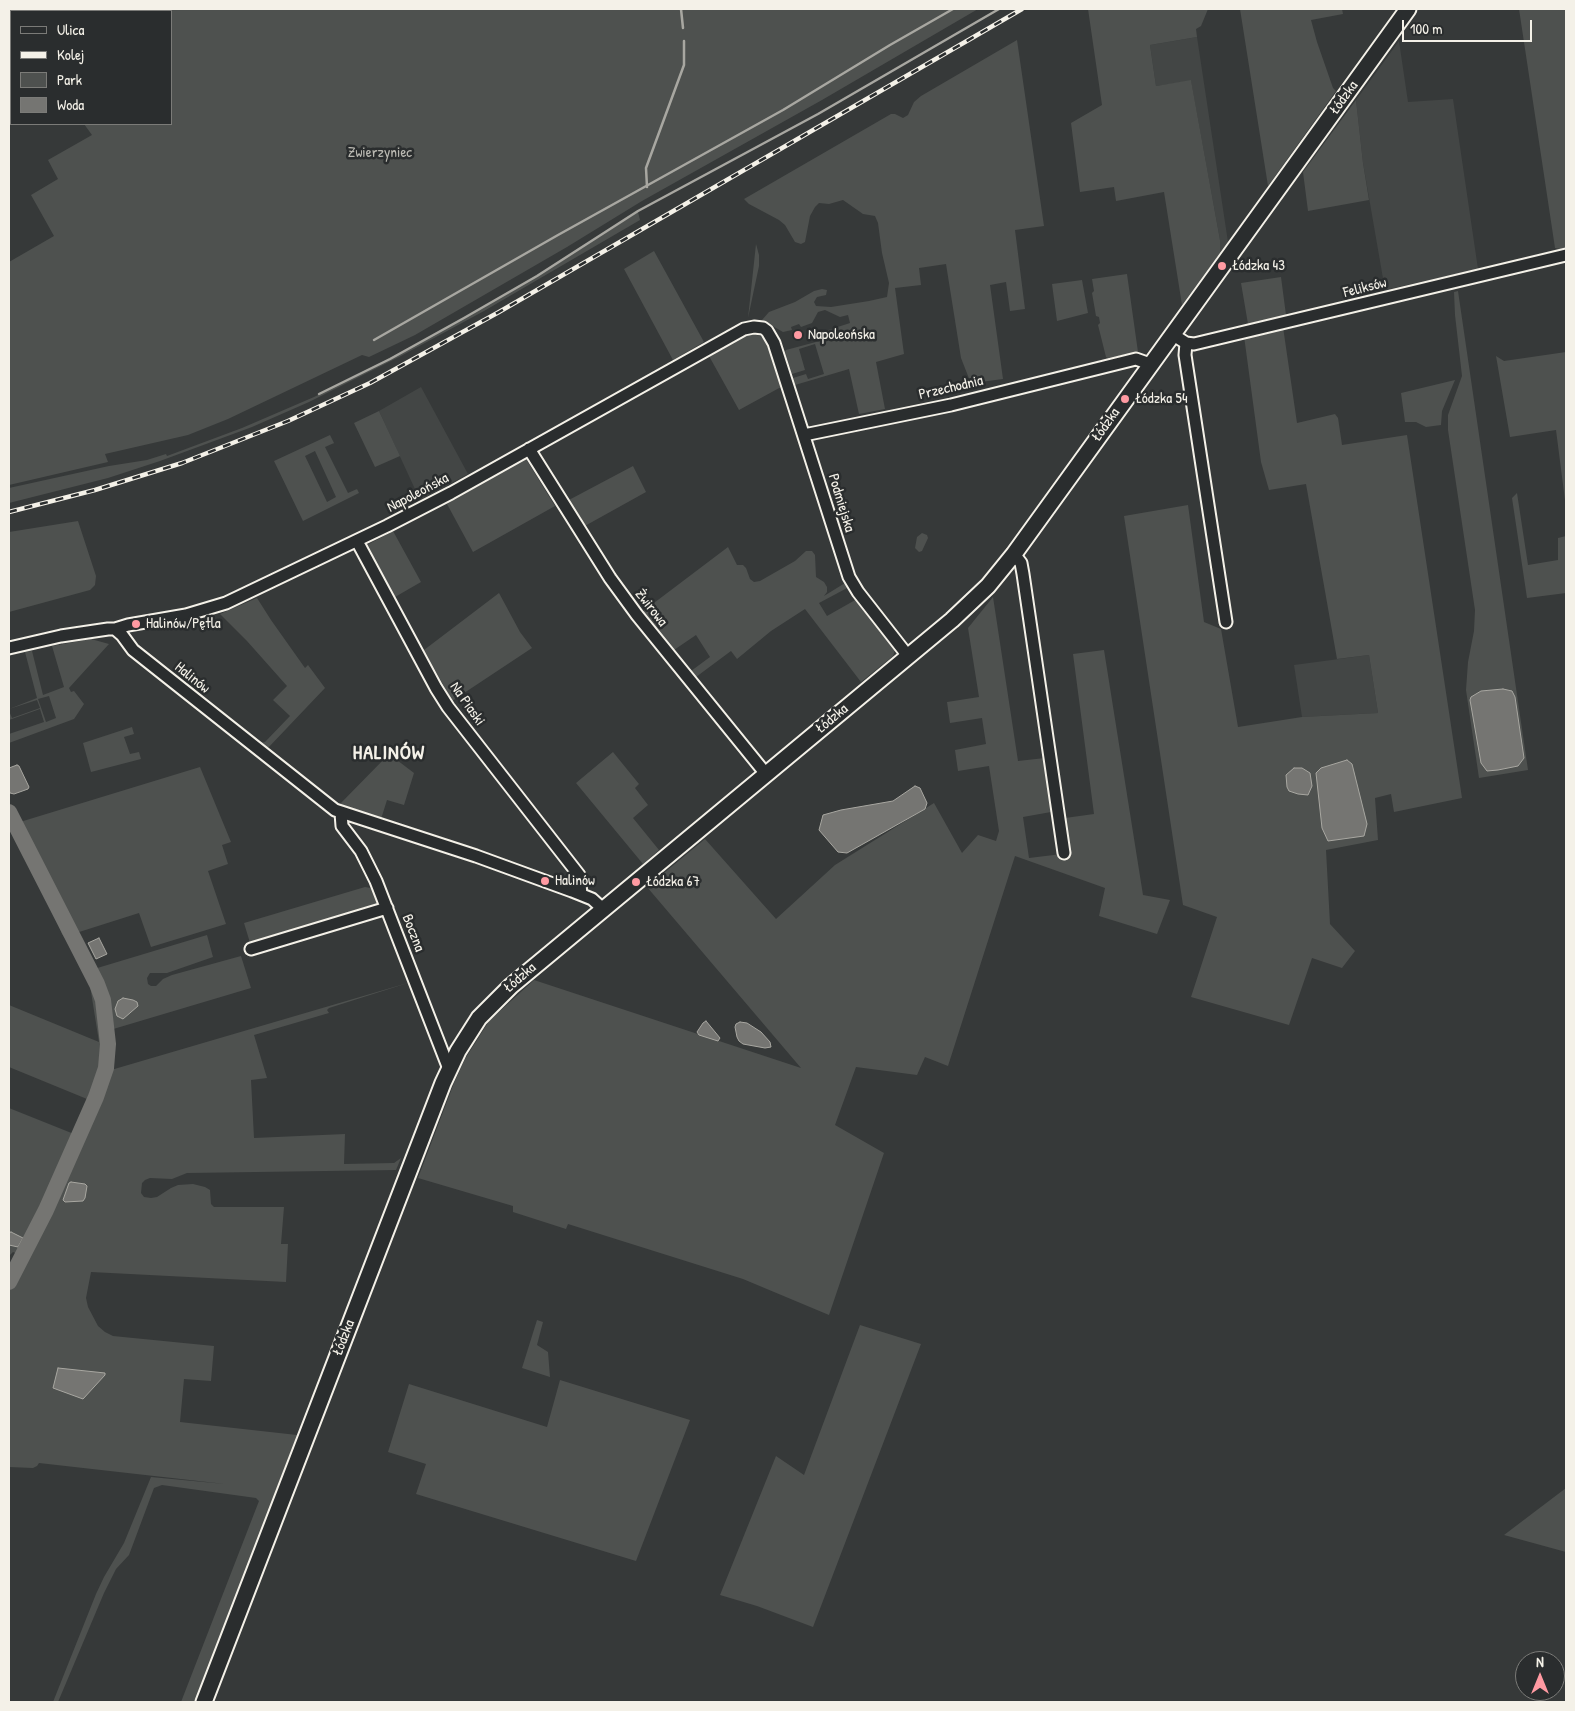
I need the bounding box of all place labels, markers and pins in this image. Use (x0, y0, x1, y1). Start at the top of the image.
place label: Łódzka 43 (1232, 257, 1285, 275)
marker: Łódzka 43 (1216, 260, 1228, 272)
place label: Napoleońska (808, 326, 875, 344)
marker: Napoleońska (792, 329, 804, 341)
place label: Łódzka 54 (1135, 390, 1188, 408)
marker: Łódzka 54 (1119, 393, 1131, 405)
place label: Halinów/Pętla (146, 615, 221, 633)
marker: Halinów/Pętla (130, 618, 142, 630)
place label: Halinów (555, 872, 595, 890)
place label: Łódzka 67 (646, 873, 700, 891)
marker: Halinów (539, 875, 551, 887)
marker: Łódzka 67 (630, 876, 642, 888)

